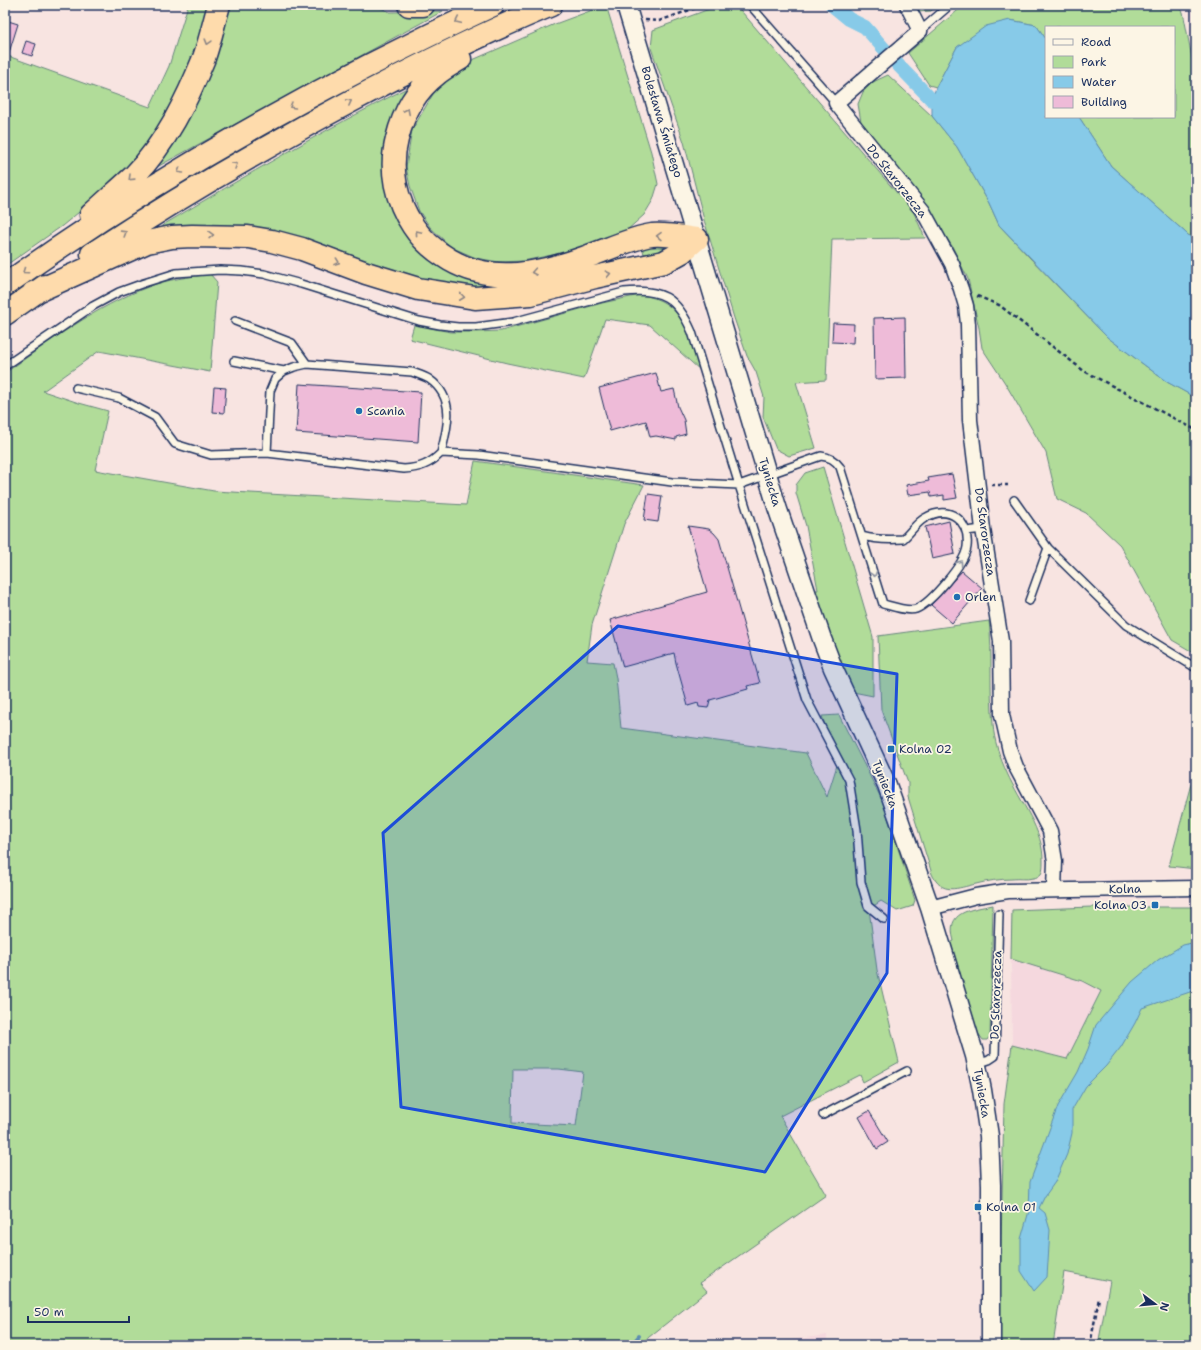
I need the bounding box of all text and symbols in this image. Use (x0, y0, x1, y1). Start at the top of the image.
one-way arrow (454, 17, 461, 25)
legend (1045, 26, 1175, 118)
text: Road (1081, 34, 1112, 50)
one-way arrow (204, 39, 213, 46)
text: Park (1081, 54, 1107, 70)
street label: Bolesława Śmiałego (637, 64, 687, 180)
text: Water (1081, 74, 1117, 90)
text: Building (1081, 94, 1127, 110)
one-way arrow (345, 100, 352, 107)
one-way arrow (289, 101, 296, 109)
one-way arrow (402, 108, 410, 115)
street label: Do Starorzecza (863, 141, 931, 222)
one-way arrow (231, 163, 238, 170)
one-way arrow (177, 167, 184, 174)
one-way arrow (128, 174, 136, 181)
one-way arrow (416, 230, 423, 237)
one-way arrow (120, 231, 127, 238)
one-way arrow (208, 231, 214, 239)
one-way arrow (656, 232, 662, 240)
one-way arrow (333, 257, 340, 266)
one-way arrow (23, 266, 30, 273)
one-way arrow (531, 267, 538, 276)
one-way arrow (605, 271, 611, 279)
one-way arrow (459, 292, 465, 301)
place label: Scania (367, 403, 405, 419)
marker: Scania (354, 406, 364, 416)
street label: Tyniecka (755, 456, 785, 509)
street label: Do Starorzecza (971, 487, 999, 578)
one-way arrow (955, 560, 963, 567)
one-way arrow (869, 570, 877, 577)
place label: Orlen (965, 589, 996, 605)
marker: Orlen (952, 592, 962, 602)
place label: Kolna 02 (899, 741, 952, 757)
marker: Kolna 02 (886, 744, 896, 754)
street label: Tyniecka (868, 758, 902, 811)
street label: Kolna (1108, 881, 1142, 897)
place label: Kolna 03 (1094, 897, 1147, 913)
marker: Kolna 03 (1150, 900, 1160, 910)
street label: Do Starorzecza (986, 950, 1006, 1040)
street label: Tyniecka (970, 1067, 994, 1120)
place label: Kolna 01 (986, 1199, 1036, 1215)
marker: Kolna 01 (973, 1202, 983, 1212)
north arrow (1135, 1284, 1175, 1324)
scale bar (28, 1298, 129, 1324)
text: N (1156, 1300, 1173, 1313)
text: 50 m (34, 1304, 64, 1320)

